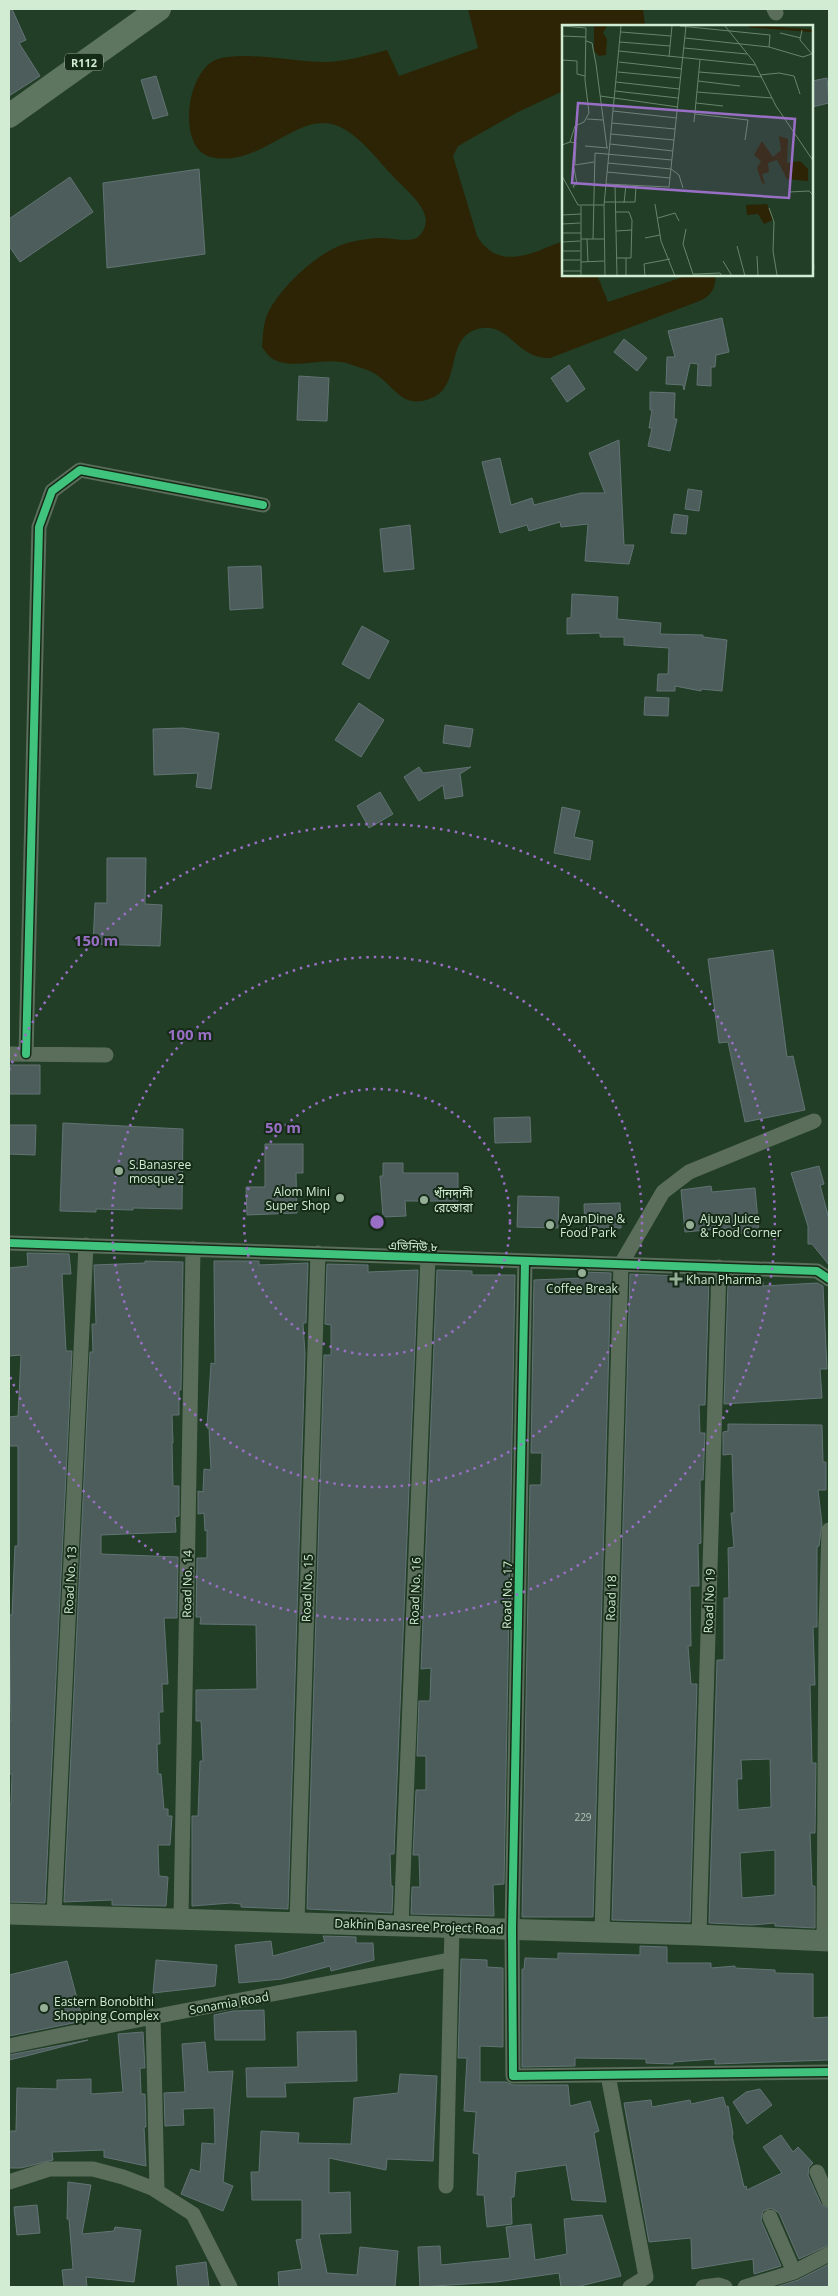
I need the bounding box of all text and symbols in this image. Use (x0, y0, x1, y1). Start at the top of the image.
inset map (562, 25, 813, 276)
road number: R112 (65, 54, 103, 70)
text: 150 m (74, 930, 118, 950)
text: 100 m (168, 1024, 212, 1044)
text: 50 m (265, 1117, 301, 1137)
place label: S.Banasree mosque 2 (129, 1156, 192, 1187)
marker: S.Banasree mosque 2 (113, 1165, 125, 1177)
place label: Alom Mini Super Shop (265, 1183, 330, 1214)
place label: খাঁনদানী রেস্তোরা (434, 1185, 474, 1216)
marker: Alom Mini Super Shop (334, 1192, 346, 1204)
marker: খাঁনদানী রেস্তোরা (418, 1194, 430, 1206)
place label: AyanDine & Food Park (560, 1210, 626, 1241)
place label: Ajuya Juice & Food Corner (700, 1210, 782, 1241)
centre of rings (368, 1213, 386, 1231)
marker: AyanDine & Food Park (544, 1219, 556, 1231)
marker: Ajuya Juice & Food Corner (684, 1219, 696, 1231)
street label: এভিনিউ ৮ (388, 1237, 438, 1255)
marker: Coffee Break (576, 1267, 588, 1279)
place label: Khan Pharma (686, 1271, 762, 1288)
marker: Khan Pharma (670, 1273, 682, 1285)
place label: Coffee Break (546, 1280, 619, 1297)
street label: Road No. 13 (60, 1545, 80, 1614)
street label: Road No. 14 (178, 1550, 196, 1618)
street label: Road No. 15 (297, 1554, 317, 1622)
street label: Road No. 16 (405, 1557, 425, 1625)
street label: Road No. 17 (498, 1561, 516, 1629)
street label: Road No 19 (699, 1568, 719, 1634)
street label: Road 18 (602, 1575, 620, 1621)
house number: 229 (574, 1810, 592, 1824)
street label: Dakhin Banasree Project Road (334, 1915, 504, 1937)
street label: Sonamia Road (188, 1988, 270, 2018)
place label: Eastern Bonobithi Shopping Complex (54, 1993, 160, 2024)
marker: Eastern Bonobithi Shopping Complex (38, 2002, 50, 2014)

